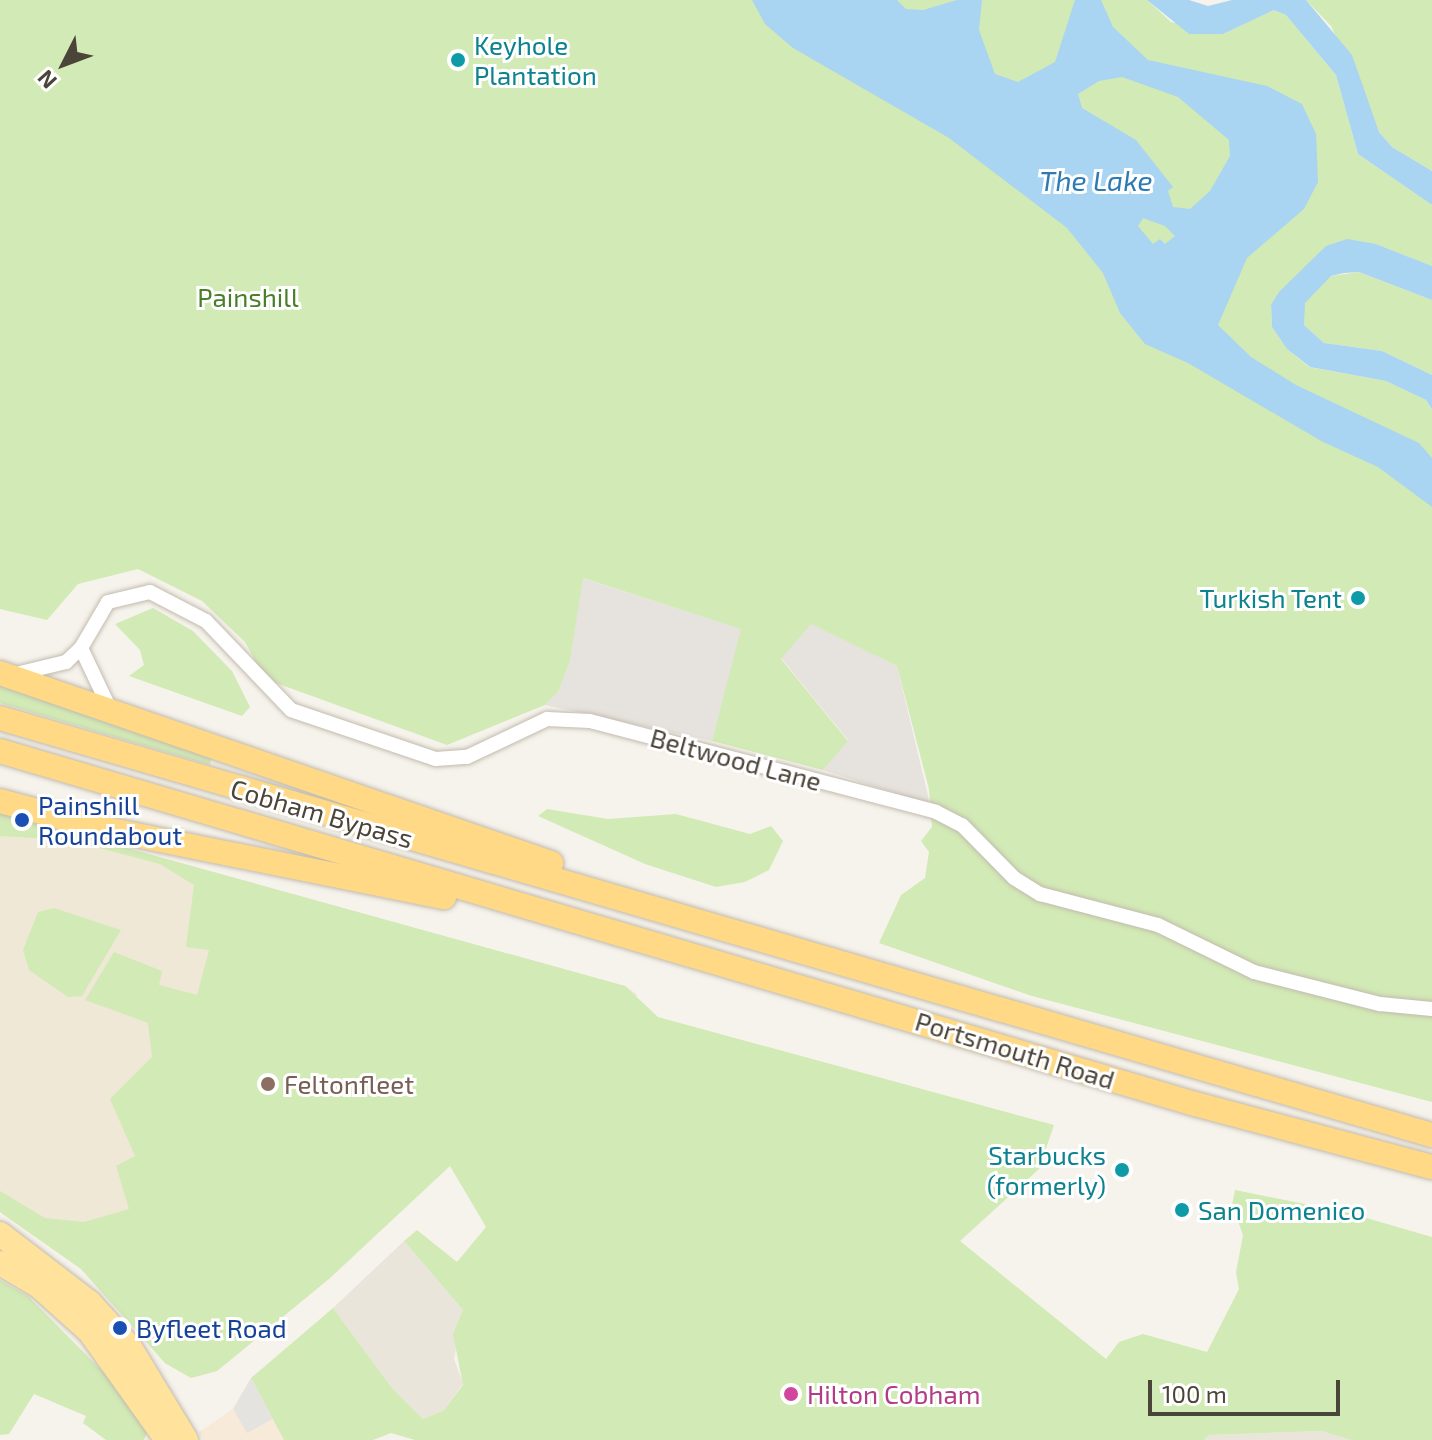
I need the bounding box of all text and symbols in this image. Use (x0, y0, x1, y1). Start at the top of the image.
north arrow (24, 24, 104, 104)
place label: Keyhole Plantation (474, 29, 597, 90)
marker: Keyhole Plantation (449, 51, 467, 69)
text: N (31, 65, 61, 95)
water label: The Lake (1039, 163, 1153, 197)
park label: Painshill (197, 281, 299, 313)
place label: Turkish Tent (1199, 582, 1342, 614)
marker: Turkish Tent (1349, 589, 1367, 607)
street label: Beltwood Lane (647, 721, 825, 797)
street label: Cobham Bypass (227, 772, 417, 854)
place label: Painshill Roundabout (38, 789, 182, 850)
marker: Painshill Roundabout (13, 811, 31, 829)
street label: Portsmouth Road (912, 1005, 1118, 1095)
place label: Feltonfleet (284, 1068, 414, 1100)
marker: Feltonfleet (259, 1075, 277, 1093)
place label: Starbucks (formerly) (987, 1139, 1106, 1200)
marker: Starbucks (formerly) (1113, 1161, 1131, 1179)
place label: San Domenico (1198, 1194, 1365, 1226)
marker: San Domenico (1173, 1201, 1191, 1219)
place label: Byfleet Road (136, 1312, 287, 1344)
marker: Byfleet Road (111, 1319, 129, 1337)
scale bar (1152, 1364, 1344, 1414)
place label: Hilton Cobham (807, 1378, 980, 1410)
text: 100 m (1162, 1379, 1227, 1408)
marker: Hilton Cobham (782, 1385, 800, 1403)

